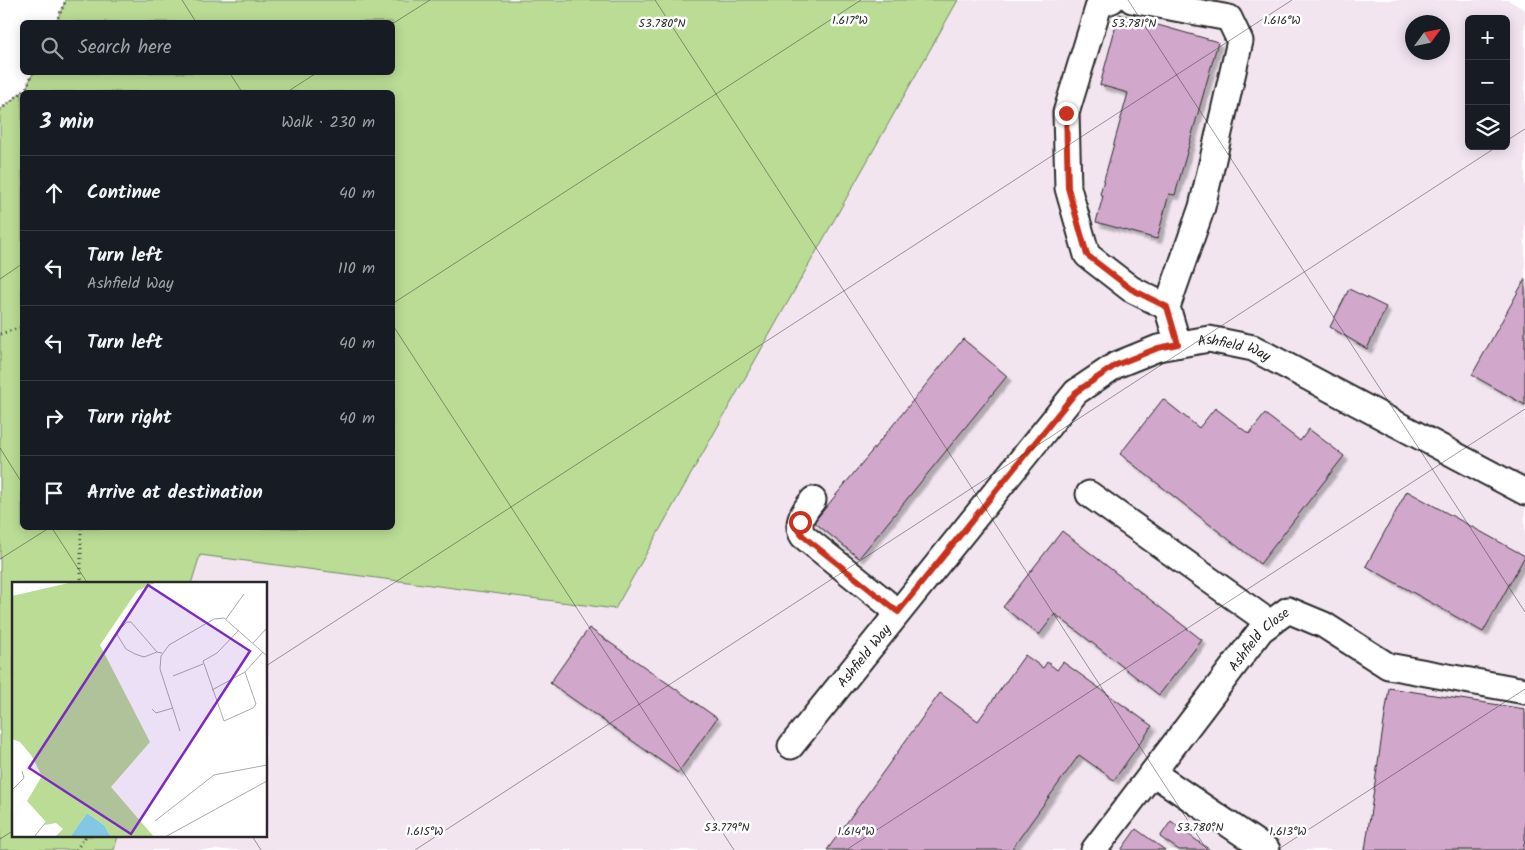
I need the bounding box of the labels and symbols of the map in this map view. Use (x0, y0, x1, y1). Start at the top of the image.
text: 1.617°W (832, 11, 868, 30)
text: 1.616°W (1263, 11, 1301, 30)
text: 53.780°N (638, 14, 686, 33)
text: 53.781°N (1112, 14, 1156, 33)
north arrow (1405, 15, 1450, 60)
route end (1055, 102, 1078, 125)
street label: Ashfield Way (1196, 329, 1275, 368)
route start (789, 511, 812, 534)
inset map (12, 582, 268, 838)
street label: Ashfield Close (1223, 602, 1295, 677)
street label: Ashfield Way (832, 619, 897, 693)
text: 53.779°N (704, 818, 750, 837)
text: 53.780°N (1176, 818, 1224, 837)
text: 1.615°W (407, 822, 443, 841)
text: 1.614°W (837, 822, 875, 841)
text: 1.613°W (1269, 822, 1307, 841)

